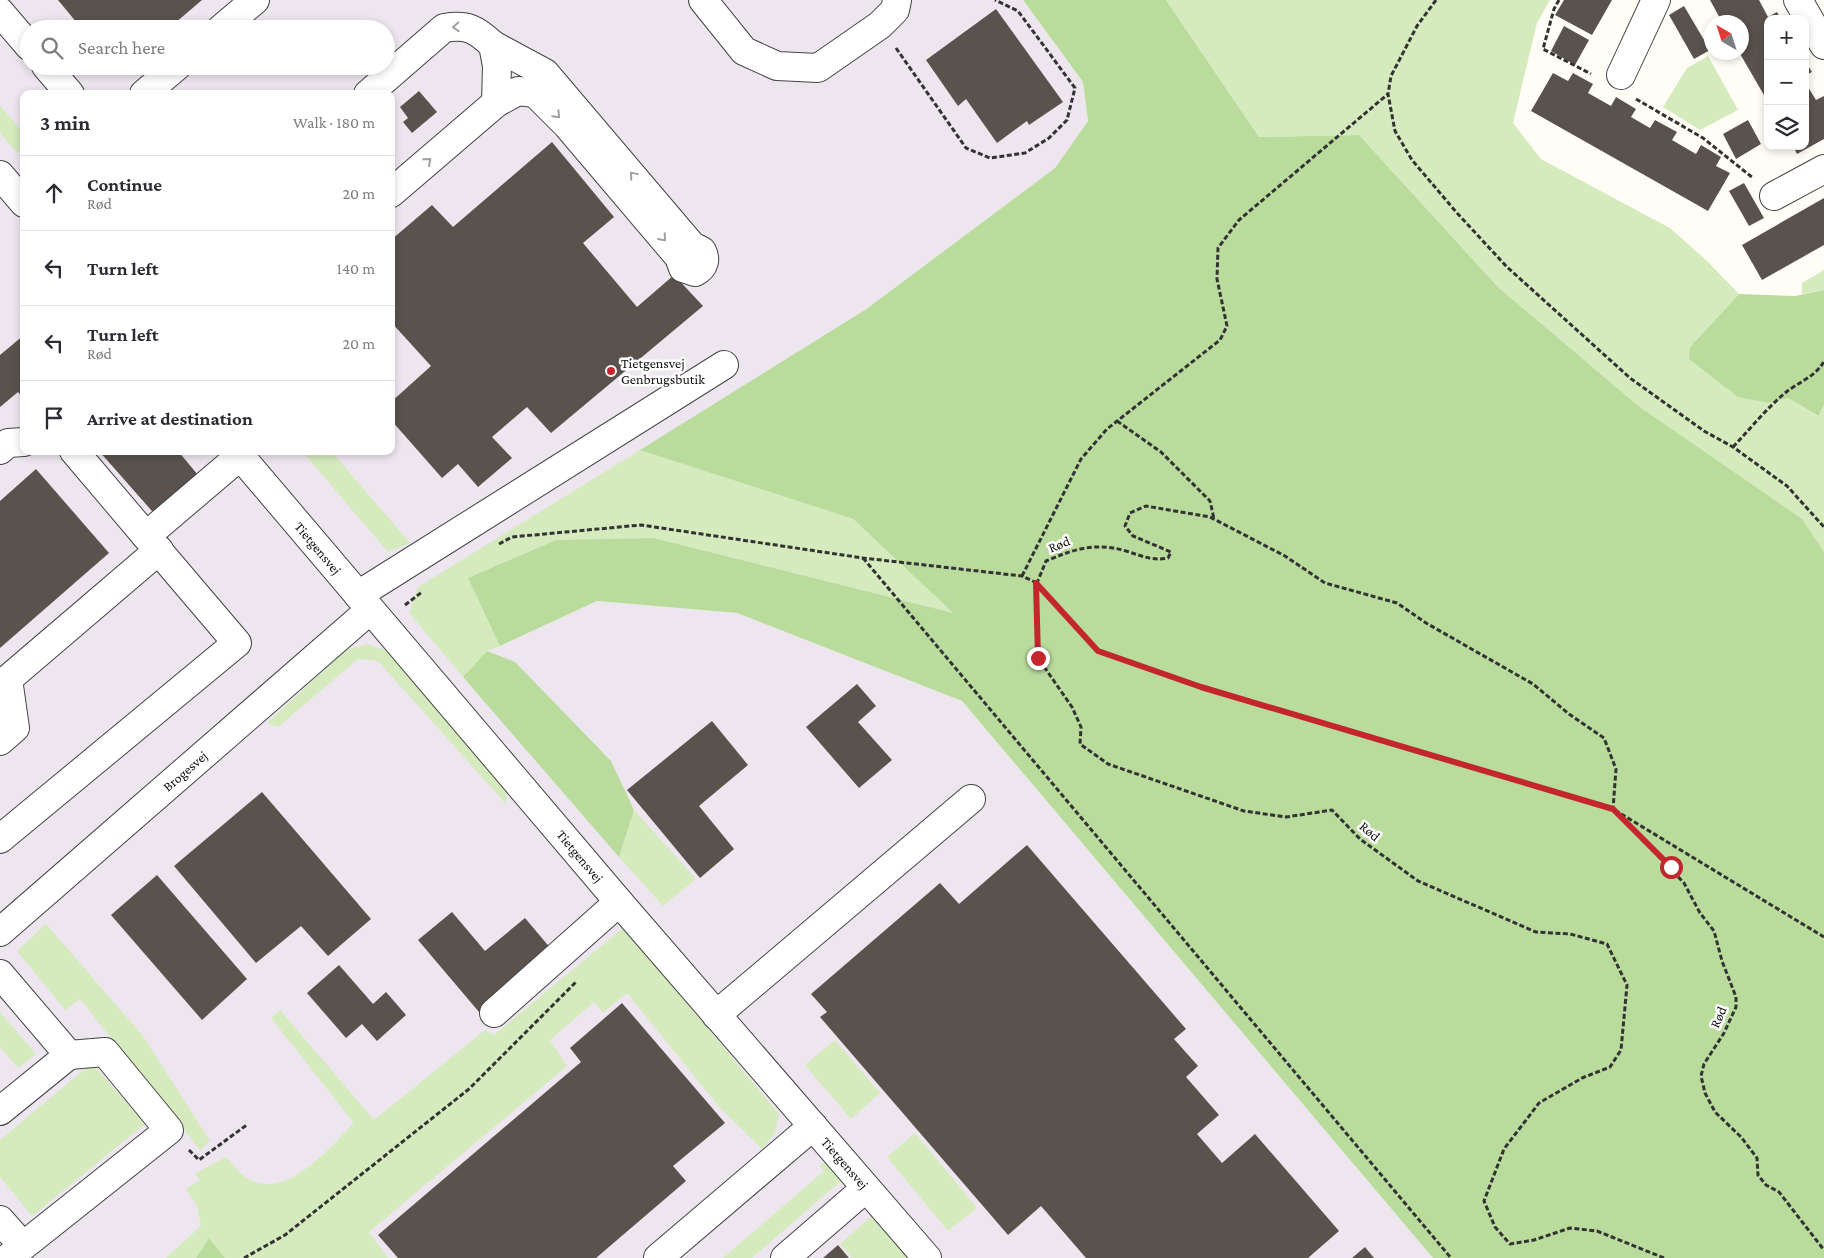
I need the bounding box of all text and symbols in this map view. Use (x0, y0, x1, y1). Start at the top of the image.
north arrow (1704, 15, 1749, 60)
map controls (1764, 15, 1809, 150)
button: + (1764, 15, 1809, 60)
search box (20, 20, 395, 75)
one-way arrow (452, 22, 460, 33)
icon: search (38, 34, 66, 62)
text: Search here (78, 37, 165, 58)
button: − (1764, 60, 1809, 105)
button: layers (1764, 105, 1809, 150)
one-way arrow (551, 109, 560, 118)
text: 3 min (40, 111, 90, 135)
text: Walk · 180 m (293, 114, 375, 131)
one-way arrow (423, 158, 432, 167)
one-way arrow (630, 171, 639, 180)
text: Continue (87, 174, 162, 195)
icon: ahead (40, 179, 68, 207)
text: 20 m (342, 185, 375, 202)
text: Rød (87, 195, 112, 212)
one-way arrow (657, 232, 666, 241)
icon: left (40, 254, 68, 282)
text: Turn left (87, 258, 159, 279)
text: 140 m (337, 260, 375, 277)
text: Turn left (87, 324, 159, 345)
icon: left (40, 329, 68, 357)
text: 20 m (342, 335, 375, 352)
text: Rød (87, 345, 112, 362)
place label: Tietgensvej Genbrugsbutik (621, 355, 705, 387)
marker: Tietgensvej Genbrugsbutik (605, 365, 617, 377)
icon: arrive (40, 404, 68, 432)
text: Arrive at destination (87, 408, 253, 429)
street label: Tietgensvej (291, 518, 345, 578)
street label: Rød (1046, 532, 1073, 556)
route end (1027, 647, 1050, 670)
street label: Brogesvej (160, 747, 211, 795)
street label: Rød (1356, 818, 1384, 845)
street label: Tietgensvej (553, 826, 607, 886)
route start (1660, 856, 1683, 879)
street label: Rød (1706, 1003, 1730, 1030)
street label: Tietgensvej (817, 1134, 872, 1193)

